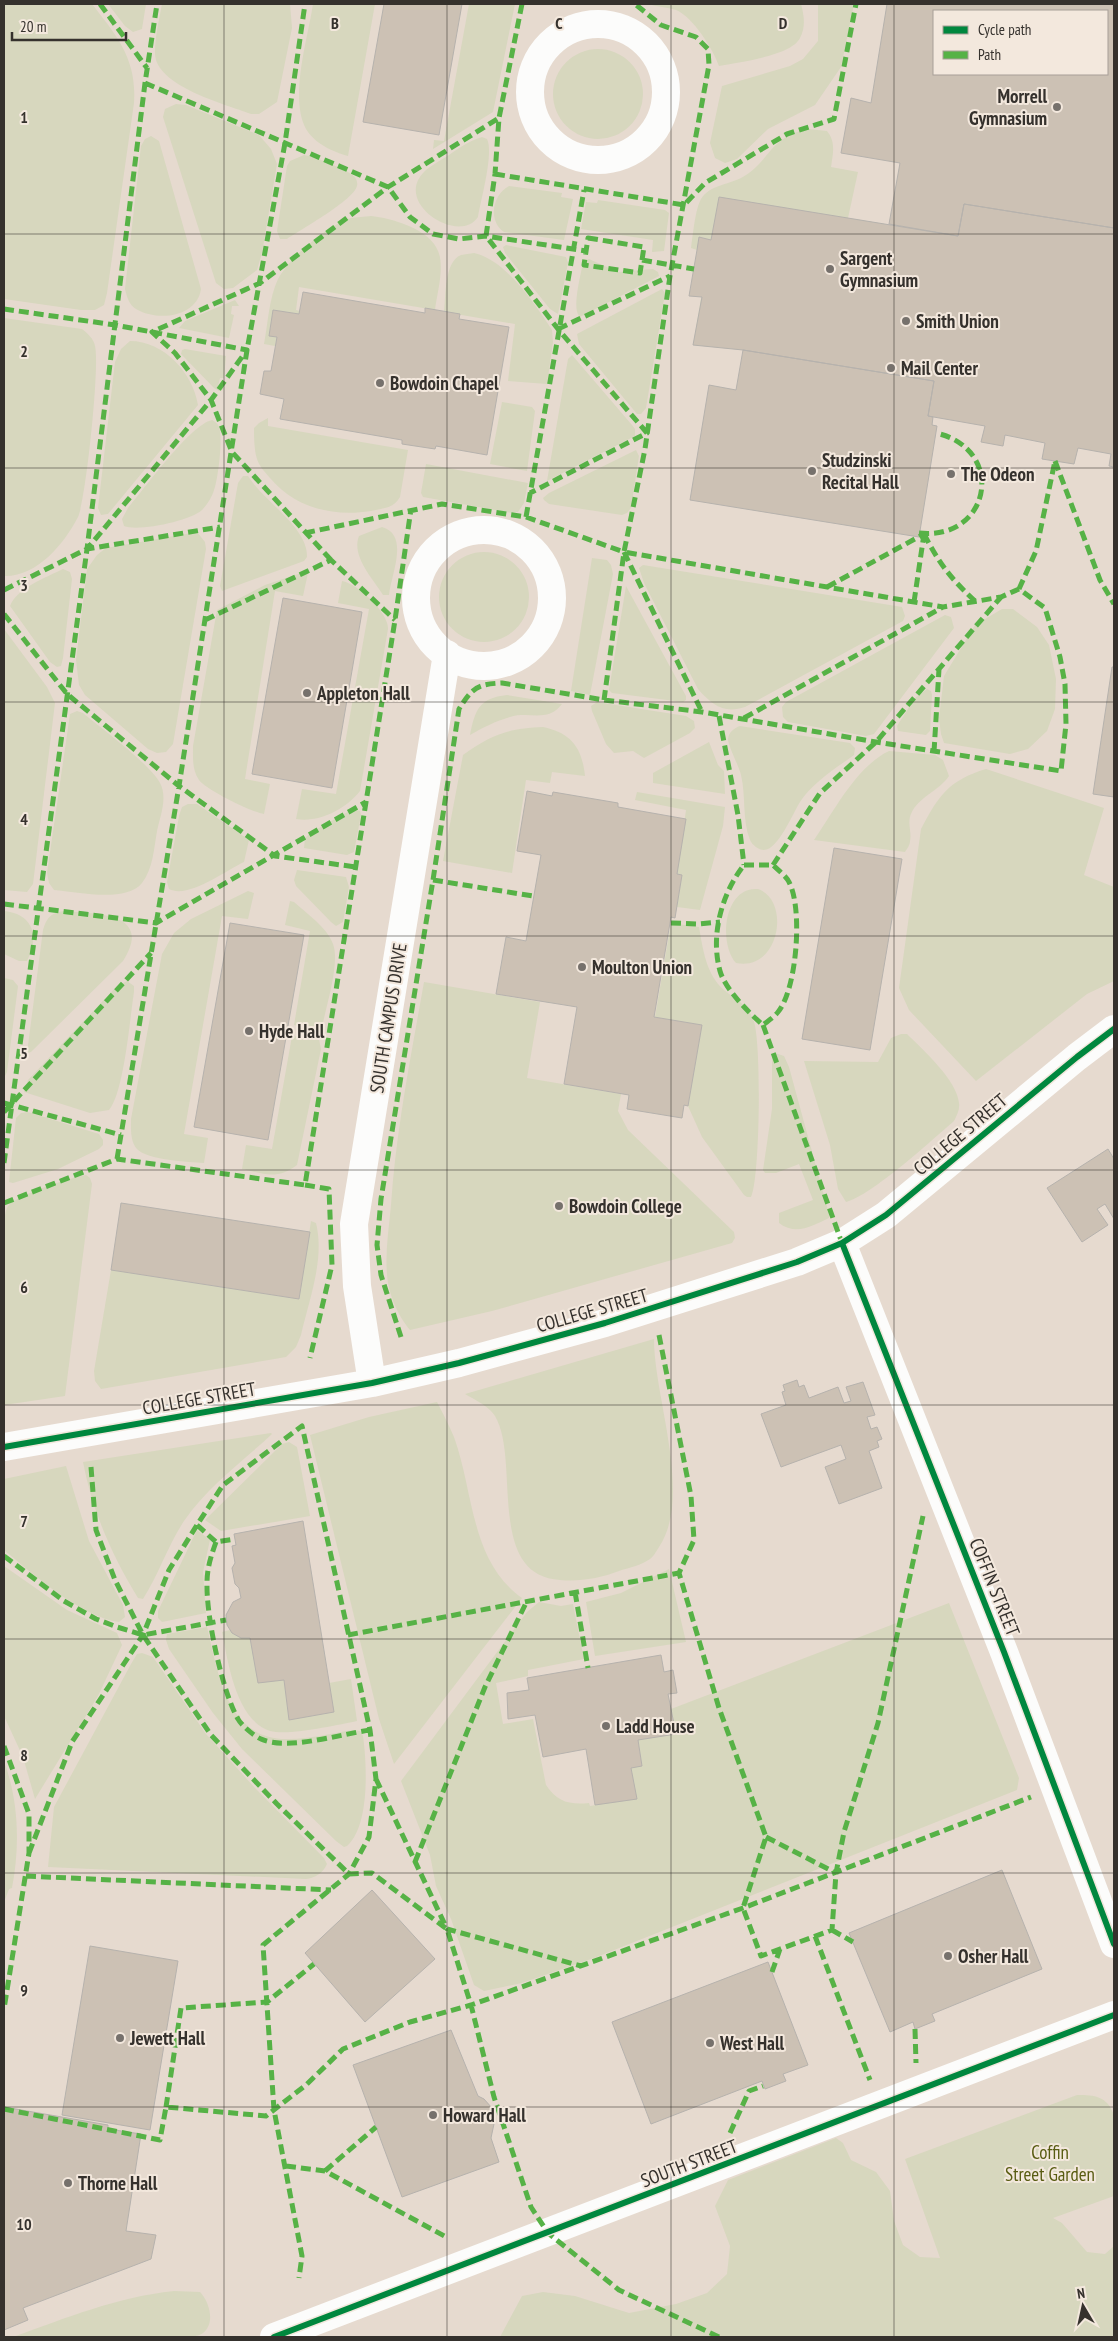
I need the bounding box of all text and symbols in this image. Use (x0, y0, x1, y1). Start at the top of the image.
scale bar (12, 10, 126, 42)
legend (933, 10, 1108, 75)
text: B (331, 13, 339, 33)
text: C (555, 13, 563, 33)
text: D (779, 13, 788, 33)
text: 20 m (20, 17, 46, 36)
text: Cycle path (978, 20, 1031, 39)
text: Path (978, 45, 1001, 64)
place label: Morrell Gymnasium (969, 84, 1047, 130)
marker: Morrell Gymnasium (1051, 101, 1063, 113)
text: 1 (20, 107, 28, 127)
place label: Sargent Gymnasium (840, 246, 918, 292)
marker: Sargent Gymnasium (824, 263, 836, 275)
place label: Smith Union (916, 309, 999, 333)
marker: Smith Union (900, 315, 912, 327)
text: 2 (20, 341, 28, 361)
place label: Mail Center (901, 356, 978, 380)
marker: Mail Center (885, 362, 897, 374)
place label: Bowdoin Chapel (390, 371, 499, 395)
marker: Bowdoin Chapel (374, 377, 386, 389)
place label: Studzinski Recital Hall (822, 448, 899, 494)
place label: The Odeon (961, 462, 1034, 486)
marker: Studzinski Recital Hall (806, 465, 818, 477)
marker: The Odeon (945, 468, 957, 480)
text: 3 (20, 575, 28, 595)
place label: Appleton Hall (316, 681, 410, 705)
marker: Appleton Hall (301, 687, 313, 699)
text: 4 (20, 809, 28, 829)
street label: SOUTH CAMPUS DRIVE (364, 941, 412, 1095)
place label: Moulton Union (592, 955, 692, 979)
marker: Moulton Union (576, 961, 588, 973)
place label: Hyde Hall (259, 1019, 325, 1043)
marker: Hyde Hall (243, 1025, 255, 1037)
text: 5 (20, 1043, 28, 1063)
street label: COLLEGE STREET (908, 1088, 1012, 1180)
place label: Bowdoin College (569, 1194, 682, 1218)
marker: Bowdoin College (553, 1200, 565, 1212)
text: 6 (20, 1277, 28, 1297)
street label: COLLEGE STREET (534, 1283, 651, 1337)
street label: COLLEGE STREET (140, 1376, 258, 1420)
text: 7 (20, 1511, 28, 1531)
street label: COFFIN STREET (964, 1534, 1026, 1640)
place label: Ladd House (616, 1714, 695, 1738)
marker: Ladd House (600, 1720, 612, 1732)
text: 8 (20, 1745, 28, 1765)
place label: Osher Hall (958, 1944, 1029, 1968)
marker: Osher Hall (942, 1950, 954, 1962)
text: 9 (20, 1980, 28, 2000)
place label: Jewett Hall (129, 2026, 205, 2050)
place label: West Hall (719, 2031, 785, 2055)
marker: Jewett Hall (114, 2032, 126, 2044)
marker: West Hall (704, 2037, 716, 2049)
place label: Howard Hall (443, 2103, 526, 2127)
marker: Howard Hall (427, 2109, 439, 2121)
street label: SOUTH STREET (637, 2133, 741, 2192)
park label: Coffin Street Garden (1005, 2140, 1095, 2186)
place label: Thorne Hall (78, 2171, 158, 2195)
marker: Thorne Hall (62, 2177, 74, 2189)
text: 10 (16, 2214, 32, 2234)
north arrow (1058, 2281, 1108, 2331)
text: N (1076, 2284, 1086, 2303)

